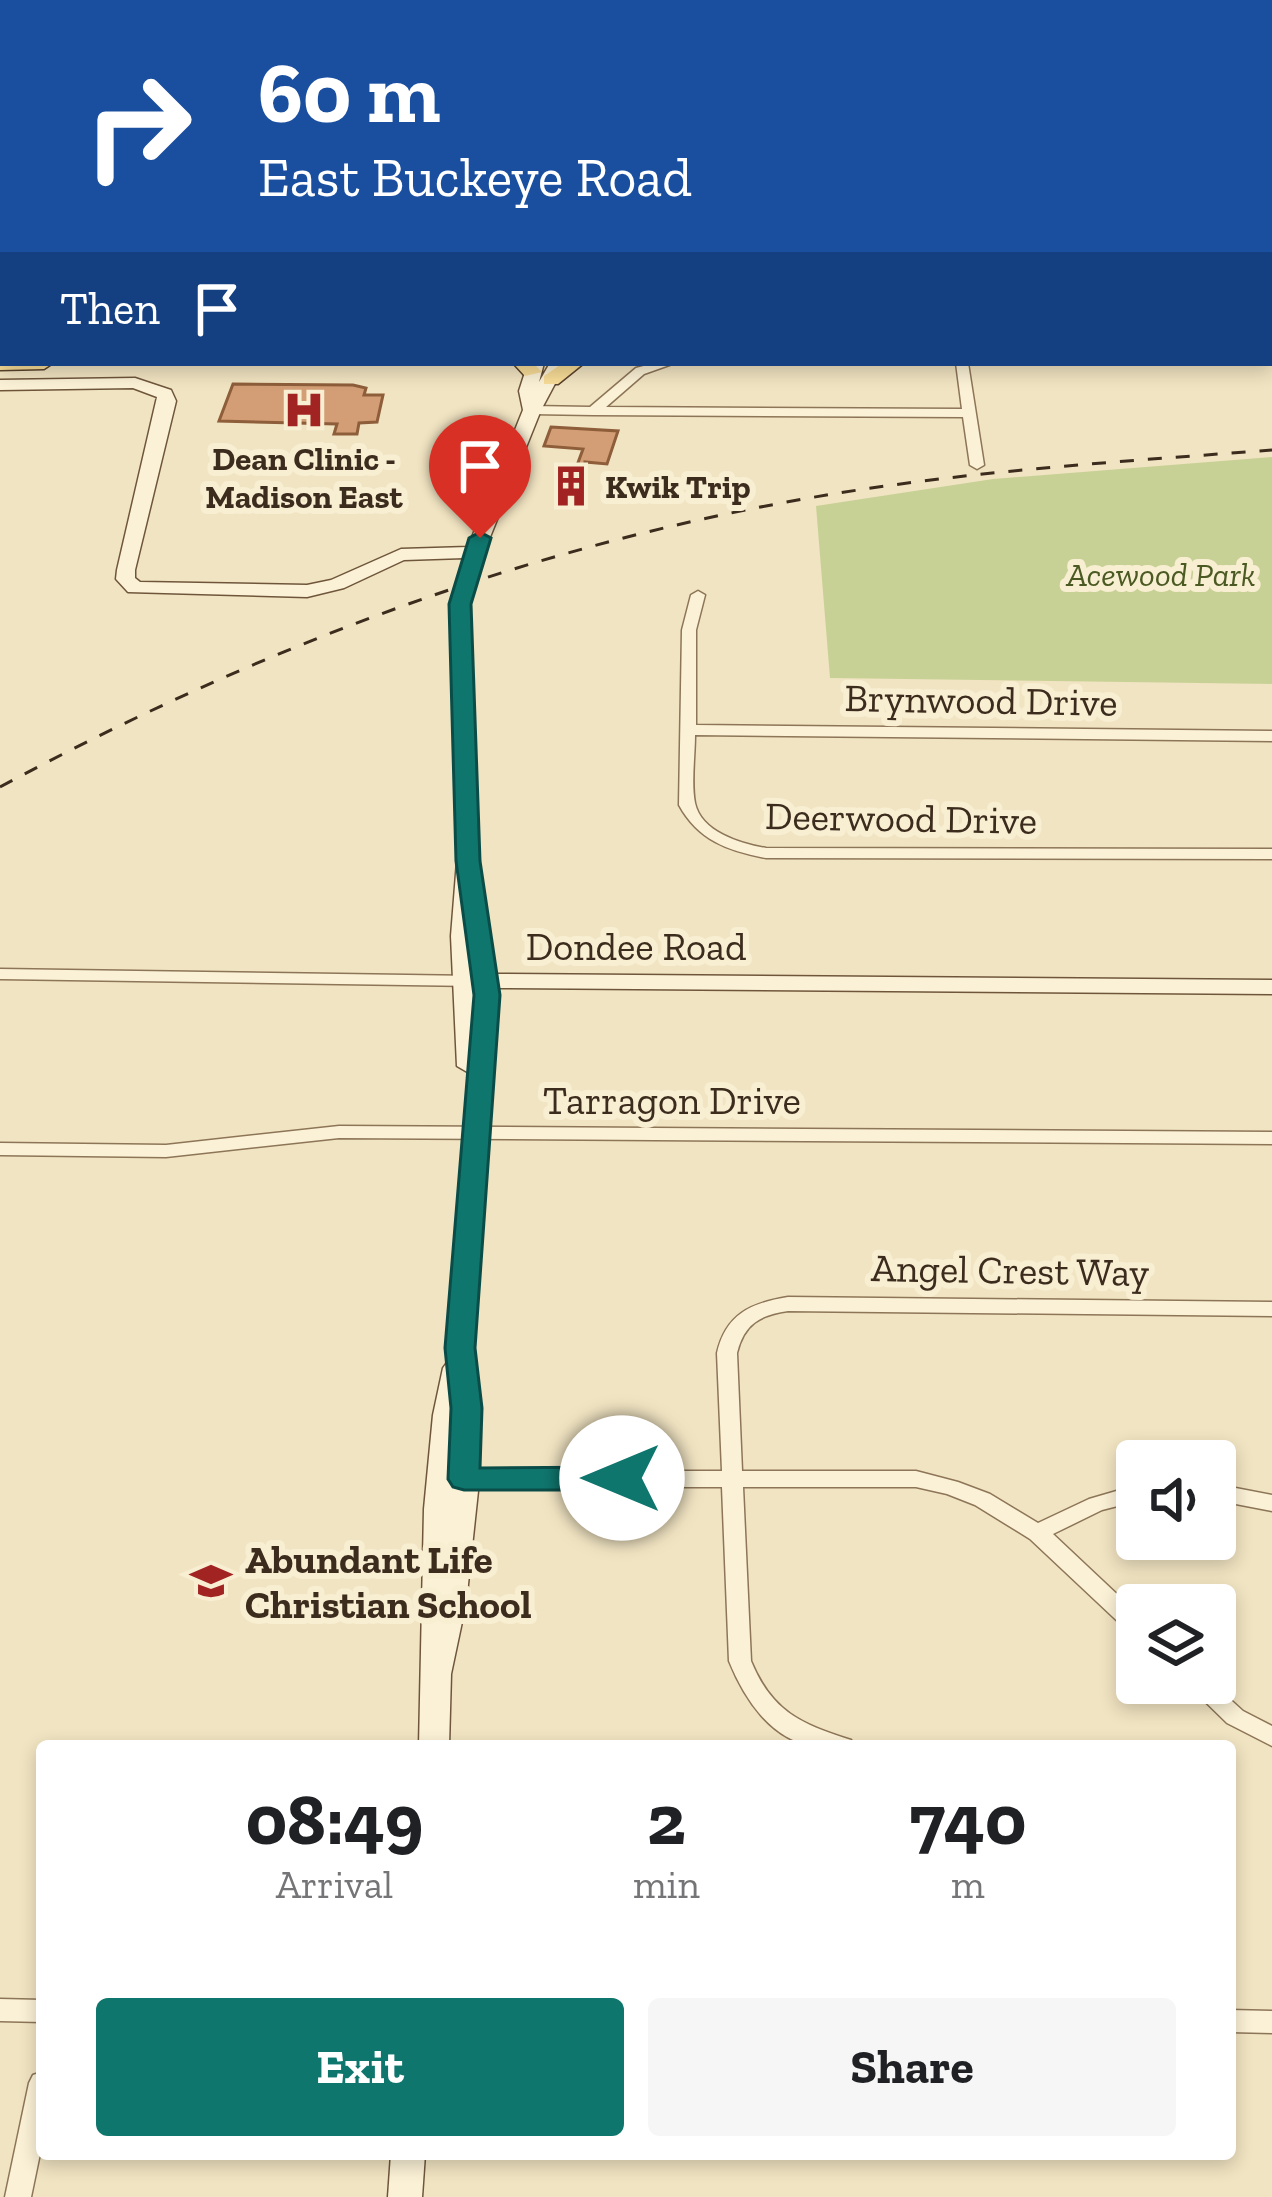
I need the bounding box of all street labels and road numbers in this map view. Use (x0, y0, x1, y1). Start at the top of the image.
street label: Brynwood Drive (844, 674, 1118, 726)
street label: Deerwood Drive (765, 792, 1037, 844)
street label: Dondee Road (526, 923, 746, 970)
street label: Tarragon Drive (543, 1077, 801, 1124)
street label: Angel Crest Way (870, 1244, 1150, 1296)

